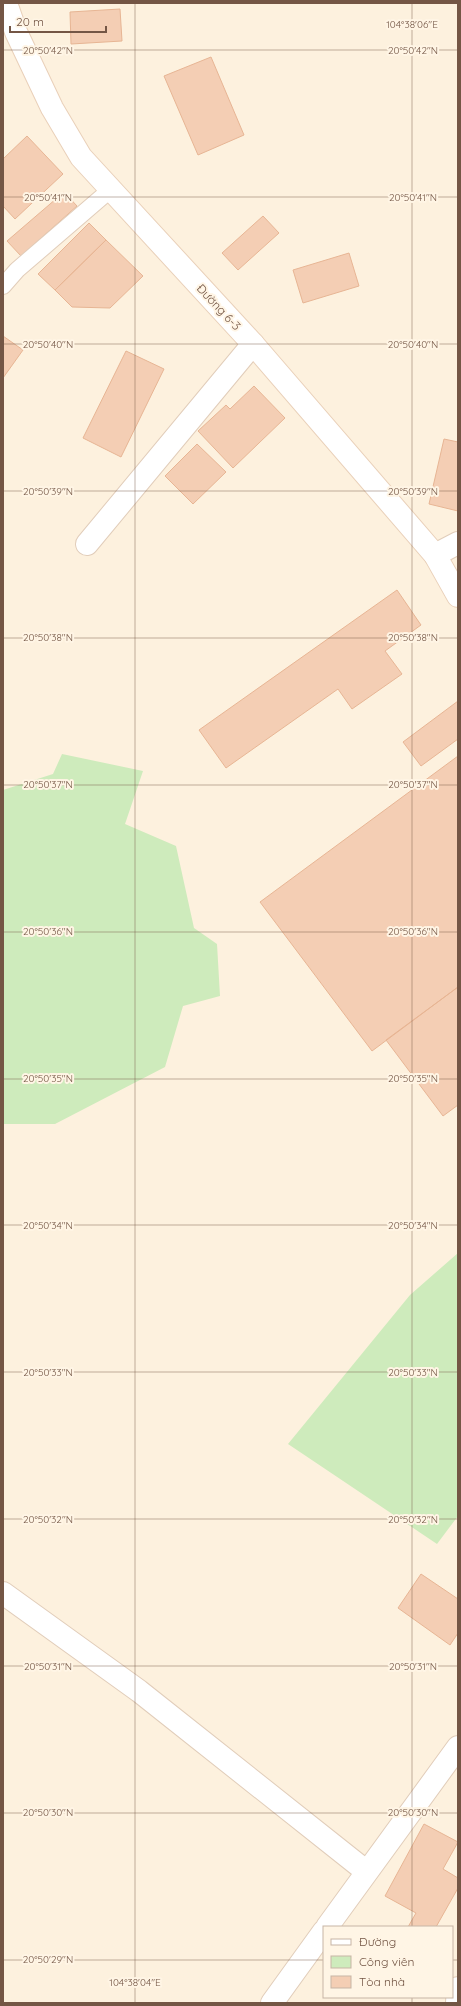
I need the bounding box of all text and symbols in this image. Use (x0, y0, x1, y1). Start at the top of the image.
scale bar (10, 8, 106, 34)
text: 20 m (16, 14, 44, 29)
text: 104°38'06"E (386, 18, 438, 31)
text: 20°50'42"N (23, 44, 73, 57)
text: 20°50'42"N (388, 44, 438, 57)
text: 20°50'41"N (24, 191, 72, 204)
text: 20°50'41"N (389, 191, 437, 204)
street label: Đường 6-3 (194, 281, 244, 333)
text: 20°50'40"N (23, 338, 73, 351)
text: 20°50'40"N (388, 338, 438, 351)
text: 20°50'39"N (23, 485, 73, 498)
text: 20°50'39"N (388, 485, 438, 498)
text: 20°50'38"N (23, 631, 73, 644)
text: 20°50'38"N (388, 631, 438, 644)
text: 20°50'37"N (23, 778, 73, 791)
text: 20°50'37"N (388, 778, 438, 791)
text: 20°50'36"N (23, 925, 73, 938)
text: 20°50'36"N (388, 925, 438, 938)
text: 20°50'35"N (23, 1072, 73, 1085)
text: 20°50'35"N (388, 1072, 438, 1085)
text: 20°50'34"N (23, 1219, 73, 1232)
text: 20°50'34"N (388, 1219, 438, 1232)
text: 20°50'33"N (23, 1366, 73, 1379)
text: 20°50'33"N (388, 1366, 438, 1379)
text: 20°50'32"N (23, 1513, 73, 1526)
text: 20°50'32"N (388, 1513, 438, 1526)
text: 20°50'31"N (24, 1660, 72, 1673)
text: 20°50'31"N (389, 1660, 437, 1673)
text: 20°50'30"N (23, 1806, 73, 1819)
text: 20°50'30"N (388, 1806, 438, 1819)
legend (323, 1926, 453, 1998)
text: Đường (359, 1934, 396, 1949)
text: 20°50'29"N (23, 1953, 73, 1966)
text: Công viên (359, 1954, 414, 1969)
text: Tòa nhà (359, 1974, 405, 1989)
text: 104°38'04"E (109, 1976, 161, 1989)

